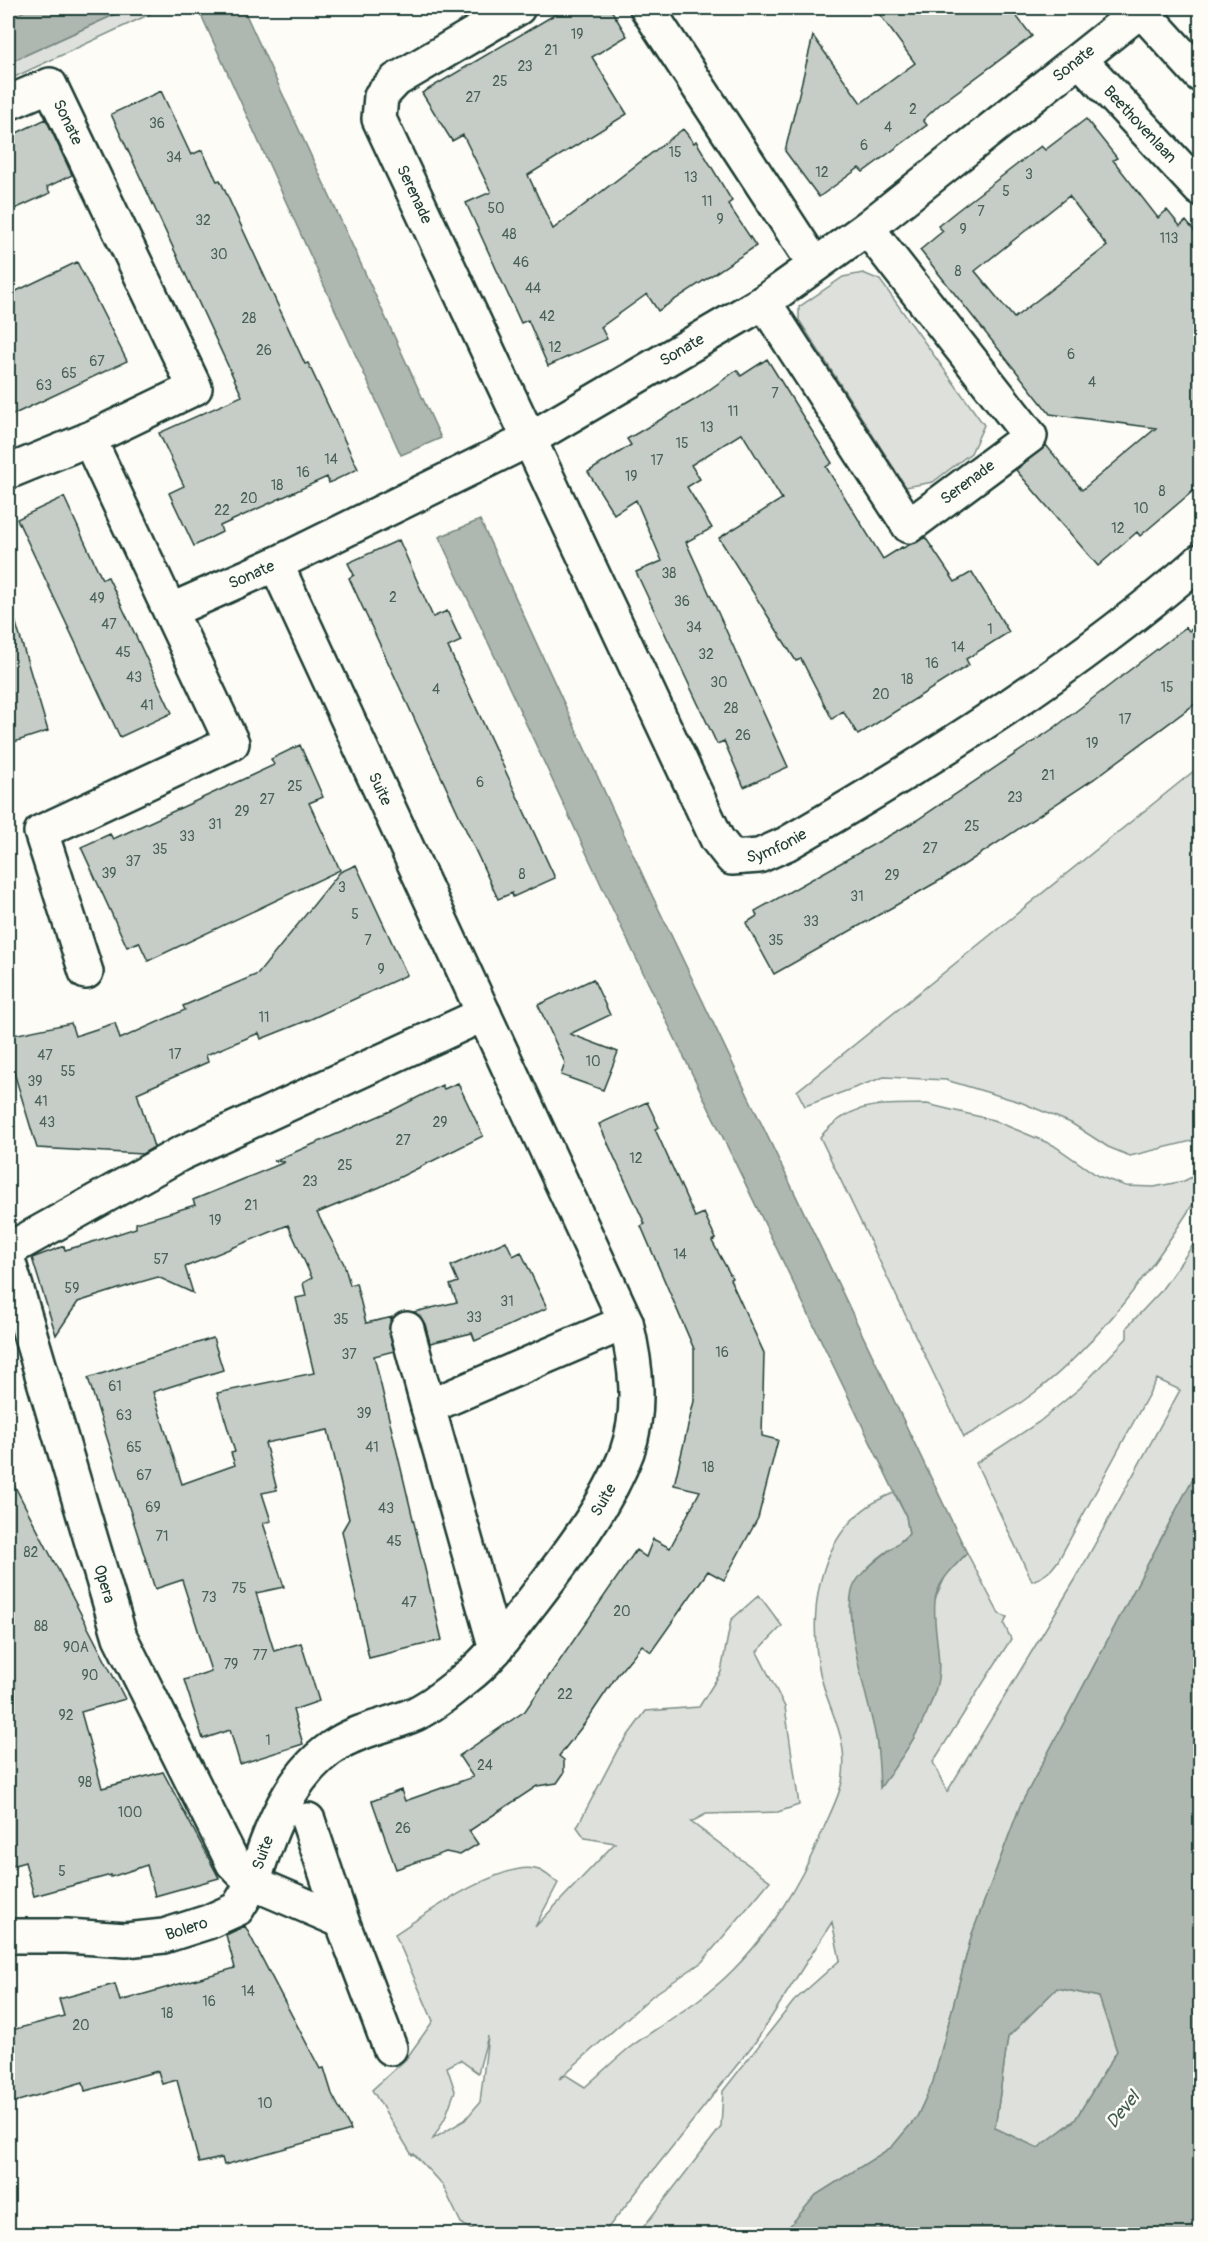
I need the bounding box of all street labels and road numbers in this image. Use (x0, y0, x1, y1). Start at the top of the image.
street label: Sonate (1049, 41, 1099, 86)
street label: Beethovenlaan (1099, 82, 1181, 167)
street label: Sonate (48, 96, 87, 148)
street label: Serenade (392, 162, 437, 227)
street label: Sonate (656, 329, 708, 371)
street label: Serenade (937, 456, 999, 509)
street label: Sonate (226, 556, 278, 594)
street label: Suite (364, 769, 396, 809)
street label: Symfonie (746, 824, 810, 867)
street label: Suite (586, 1480, 621, 1520)
street label: Opera (89, 1563, 119, 1605)
street label: Suite (248, 1833, 278, 1872)
street label: Bolero (163, 1913, 211, 1945)

